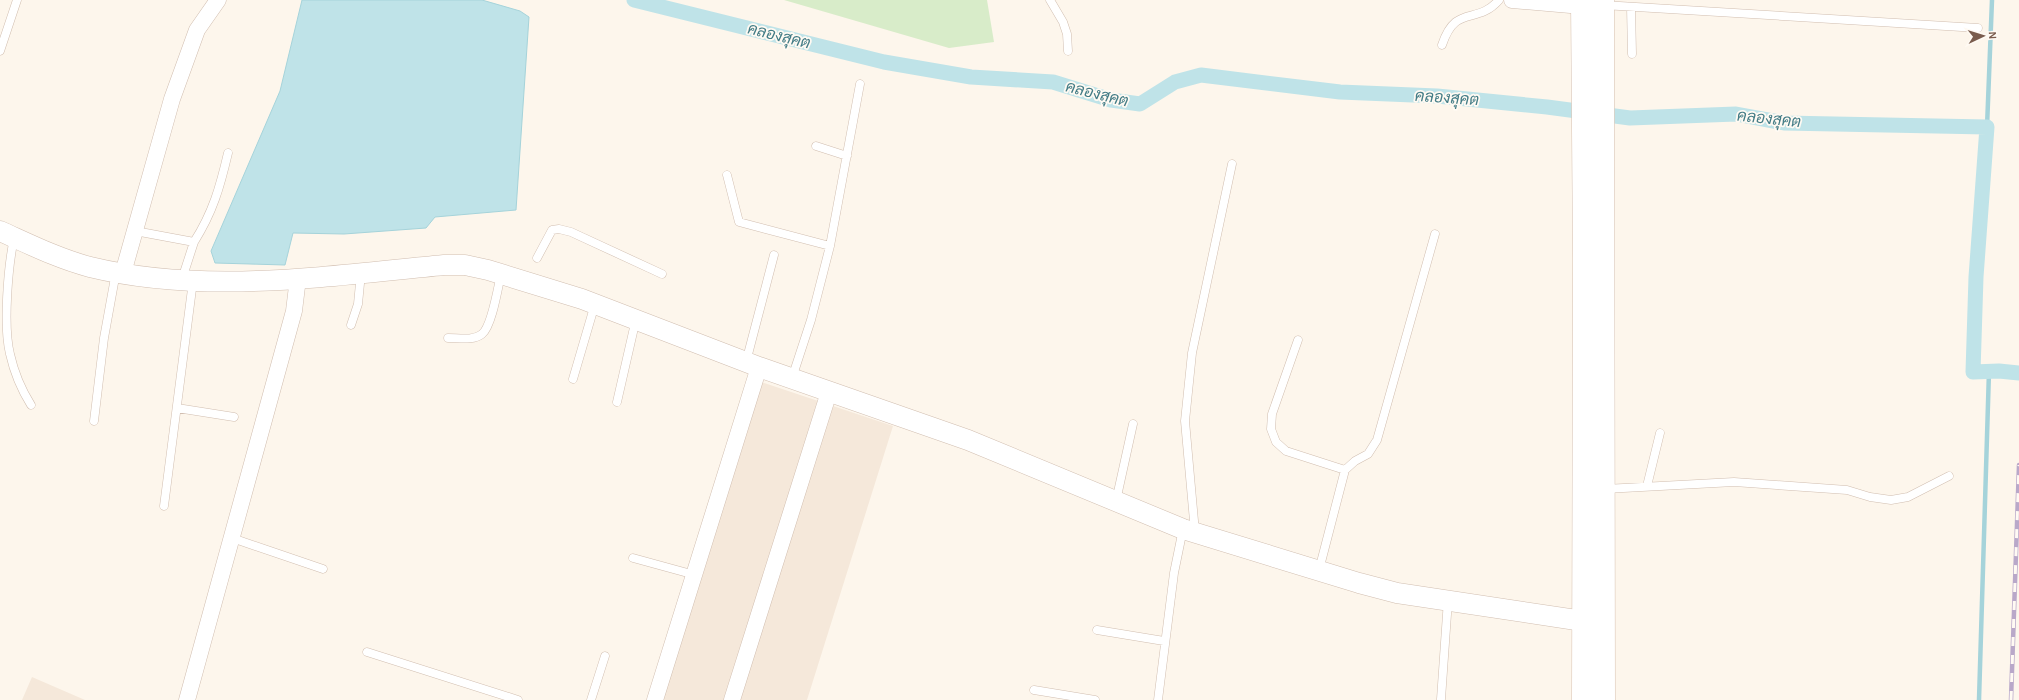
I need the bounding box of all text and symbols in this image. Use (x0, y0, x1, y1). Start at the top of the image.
north arrow (1963, 16, 2003, 56)
water label: คลองสุคต (745, 20, 812, 54)
text: N (1987, 31, 1998, 40)
water label: คลองสุคต (1063, 78, 1130, 112)
water label: คลองสุคต (1414, 88, 1480, 111)
water label: คลองสุคต (1736, 108, 1802, 133)

